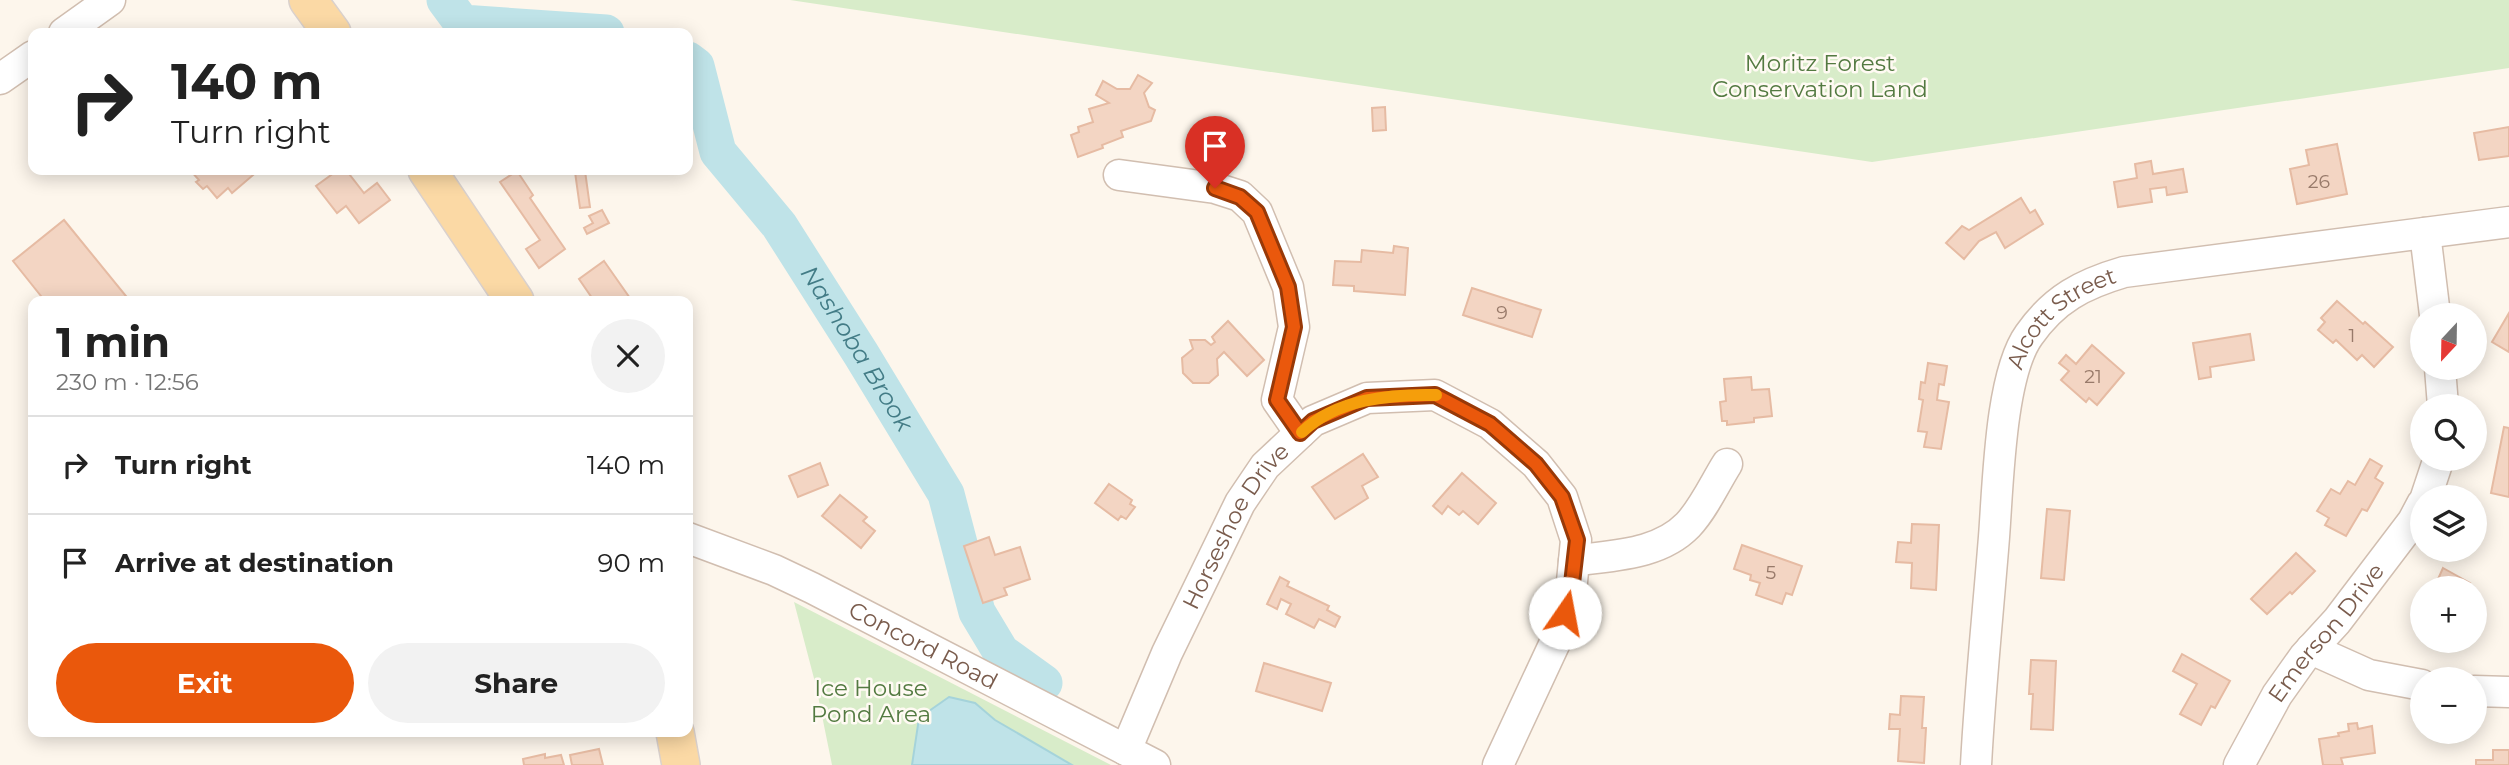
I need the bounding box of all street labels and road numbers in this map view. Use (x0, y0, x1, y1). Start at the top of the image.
street label: Alcott Street (2001, 261, 2120, 373)
street label: Horseshoe Drive (1176, 437, 1295, 614)
street label: Emerson Drive (2262, 558, 2390, 708)
street label: Concord Road (844, 595, 1002, 695)

